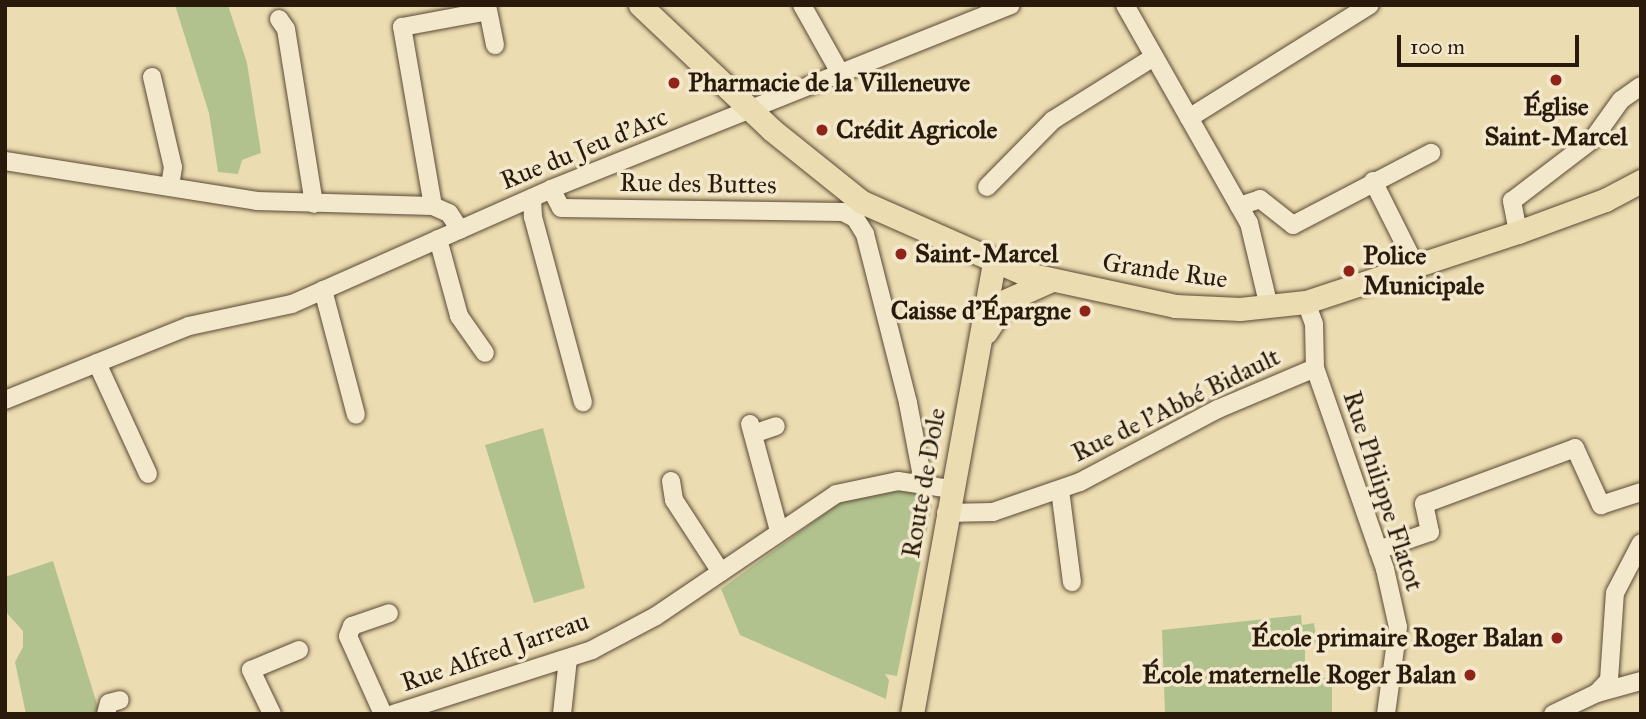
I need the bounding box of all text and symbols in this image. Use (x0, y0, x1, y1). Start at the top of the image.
scale bar (1401, 21, 1583, 65)
text: 100 m (1410, 34, 1465, 60)
place label: Pharmacie de la Villeneuve (688, 67, 970, 99)
marker: Église Saint-Marcel (1548, 72, 1564, 88)
marker: Pharmacie de la Villeneuve (666, 75, 682, 91)
place label: Église Saint-Marcel (1484, 91, 1628, 152)
street label: Rue du Jeu d'Arc (496, 101, 672, 197)
place label: Crédit Agricole (836, 114, 997, 146)
marker: Crédit Agricole (814, 122, 830, 138)
street label: Rue des Buttes (619, 167, 777, 201)
place label: Saint-Marcel (915, 238, 1058, 270)
place label: Police Municipale (1363, 240, 1484, 302)
marker: Saint-Marcel (893, 246, 909, 262)
street label: Grande Rue (1100, 247, 1230, 295)
marker: Police Municipale (1341, 263, 1357, 279)
place label: Caisse d'Épargne (891, 295, 1071, 327)
marker: Caisse d'Épargne (1077, 303, 1093, 319)
street label: Rue de l'Abbé Bidault (1067, 341, 1285, 469)
street label: Rue Philippe Flatot (1336, 387, 1430, 595)
street label: Route de Dole (895, 406, 953, 560)
street label: Rue Alfred Jarreau (397, 605, 593, 699)
place label: École primaire Roger Balan (1251, 622, 1543, 654)
marker: École primaire Roger Balan (1549, 630, 1565, 646)
place label: École maternelle Roger Balan (1142, 659, 1456, 691)
marker: École maternelle Roger Balan (1462, 667, 1478, 683)

